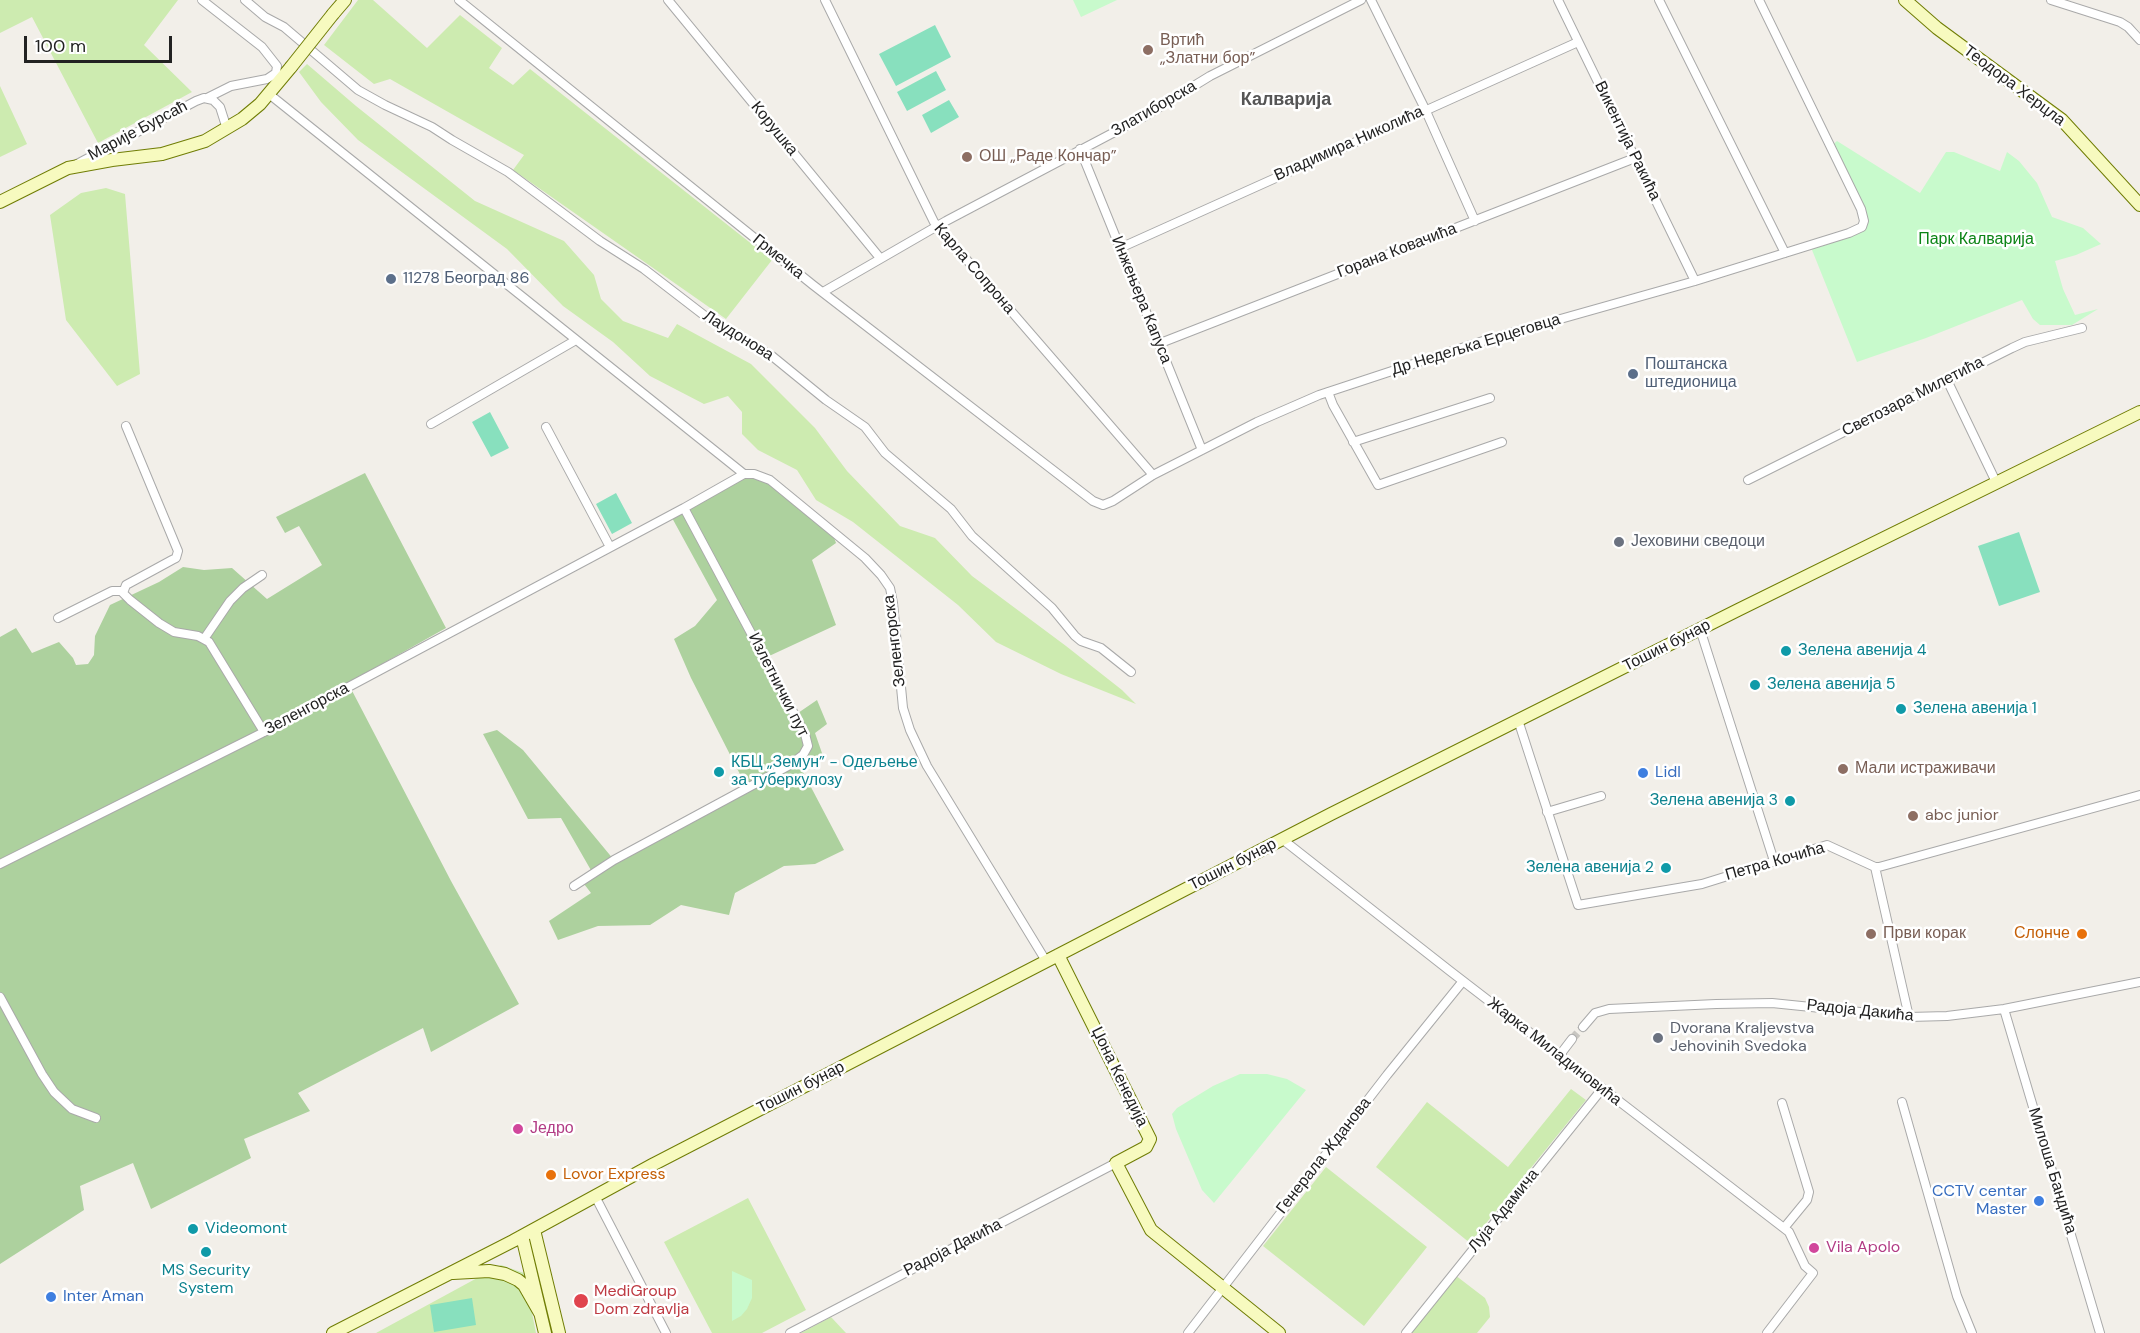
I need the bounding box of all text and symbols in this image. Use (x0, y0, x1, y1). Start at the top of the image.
scale bar (27, 24, 176, 62)
place label: Вртић „Златни бор” (1160, 31, 1255, 69)
text: 100 m (35, 34, 86, 58)
street label: Теодора Херцла (1959, 41, 2069, 131)
marker: Вртић „Златни бор” (1141, 43, 1155, 57)
street label: Златиборска (1108, 77, 1200, 141)
street label: Викентија Ракића (1590, 78, 1664, 204)
district label: Калварија (1241, 89, 1331, 111)
street label: Марије Бурсаћ (85, 97, 191, 165)
street label: Корушка (746, 98, 802, 160)
street label: Владимира Николића (1271, 102, 1427, 186)
place label: ОШ „Раде Кончар” (979, 147, 1117, 167)
marker: ОШ „Раде Кончар” (960, 150, 974, 164)
street label: Горана Ковачића (1335, 219, 1459, 283)
street label: Карла Сопрона (929, 220, 1019, 318)
street label: Грмечка (748, 230, 808, 284)
park label: Парк Калварија (1918, 230, 2034, 250)
street label: Инжењера Капуса (1107, 234, 1175, 366)
place label: 11278 Београд 86 (403, 269, 529, 289)
marker: 11278 Београд 86 (384, 272, 398, 286)
street label: Лаудонова (699, 307, 777, 365)
street label: Др Недељка Ерцеговца (1389, 310, 1563, 380)
street label: Светозара Милетића (1839, 353, 1987, 441)
place label: Поштанска штедионица (1645, 355, 1737, 393)
marker: Поштанска штедионица (1626, 367, 1640, 381)
place label: Јеховини сведоци (1631, 532, 1765, 552)
marker: Јеховини сведоци (1612, 535, 1626, 549)
street label: Зеленгорска (880, 594, 910, 688)
street label: Тошин бунар (1620, 616, 1714, 676)
street label: Излетнички пут (744, 630, 812, 740)
place label: Зелена авенија 4 (1798, 641, 1927, 661)
marker: Зелена авенија 4 (1779, 644, 1793, 658)
place label: Зелена авенија 5 (1767, 675, 1896, 695)
marker: Зелена авенија 5 (1748, 678, 1762, 692)
street label: Зеленгорска (262, 679, 352, 739)
place label: Зелена авенија 1 (1913, 699, 2037, 719)
marker: Зелена авенија 1 (1894, 702, 1908, 716)
place label: КБЦ „Земун” - Одељење за туберкулозу (731, 753, 918, 791)
place label: Мали истраживачи (1855, 759, 1996, 779)
marker: Мали истраживачи (1836, 762, 1850, 776)
place label: Lidl (1655, 763, 1681, 783)
marker: КБЦ „Земун” - Одељење за туберкулозу (712, 765, 726, 779)
marker: Lidl (1636, 766, 1650, 780)
place label: Зелена авенија 3 (1650, 791, 1778, 811)
marker: Зелена авенија 3 (1783, 794, 1797, 808)
place label: abc junior (1925, 806, 1999, 826)
marker: abc junior (1906, 809, 1920, 823)
street label: Тошин бунар (1186, 835, 1280, 895)
street label: Петра Кочића (1723, 839, 1827, 885)
place label: Зелена авенија 2 (1526, 858, 1654, 878)
marker: Зелена авенија 2 (1659, 861, 1673, 875)
place label: Први корак (1883, 924, 1966, 944)
place label: Слонче (2014, 924, 2070, 944)
marker: Први корак (1864, 927, 1878, 941)
marker: Слонче (2075, 927, 2089, 941)
street label: Жарка Миладиновића (1483, 994, 1625, 1110)
street label: Радоја Дакића (1806, 996, 1914, 1026)
place label: Dvorana Kraljevstva Jehovinih Svedoka (1670, 1019, 1814, 1057)
street label: Џона Кенедија (1087, 1024, 1151, 1130)
marker: Dvorana Kraljevstva Jehovinih Svedoka (1651, 1031, 1665, 1045)
street label: Тошин бунар (754, 1058, 848, 1118)
street label: Генерала Жданова (1273, 1094, 1375, 1218)
street label: Милоша Бандића (2024, 1106, 2080, 1236)
place label: Једро (530, 1119, 574, 1139)
marker: Једро (511, 1122, 525, 1136)
place label: Lovor Express (563, 1165, 666, 1185)
street label: Луја Адамича (1465, 1166, 1543, 1256)
marker: Lovor Express (544, 1168, 558, 1182)
place label: CCTV centar Master (1932, 1182, 2027, 1220)
marker: CCTV centar Master (2032, 1194, 2046, 1208)
street label: Радоја Дакића (901, 1215, 1005, 1281)
place label: Videomont (205, 1219, 287, 1239)
marker: Videomont (186, 1222, 200, 1236)
place label: Vila Apolo (1826, 1238, 1900, 1258)
marker: Vila Apolo (1807, 1241, 1821, 1255)
marker: MS Security System (199, 1245, 213, 1259)
place label: MS Security System (162, 1261, 250, 1299)
place label: MediGroup Dom zdravlja (594, 1282, 689, 1320)
place label: Inter Aman (63, 1287, 144, 1307)
marker: Inter Aman (44, 1290, 58, 1304)
marker: MediGroup Dom zdravlja (572, 1292, 590, 1310)

